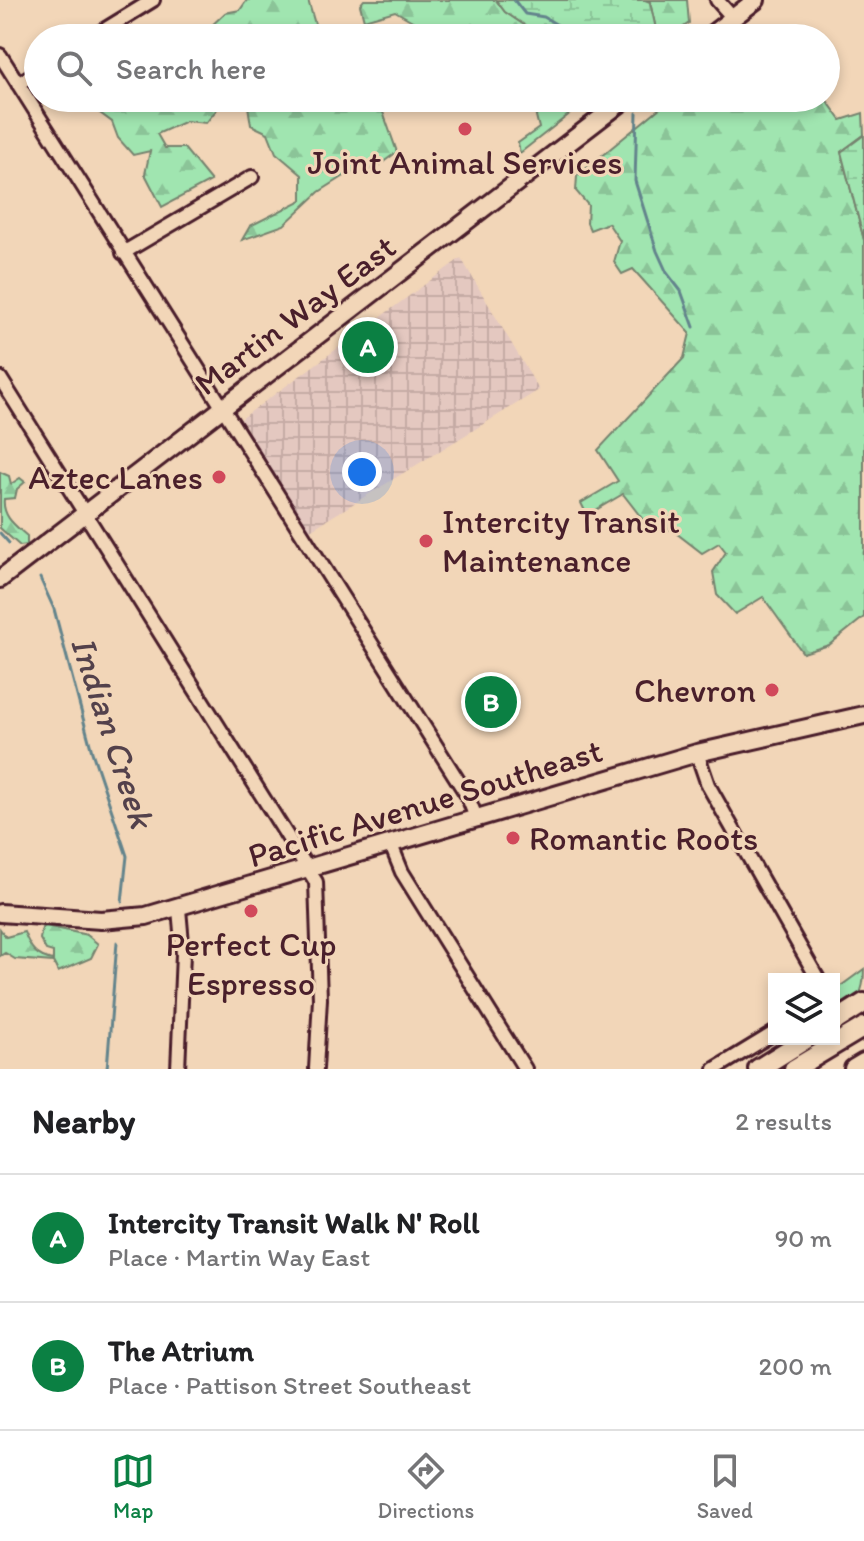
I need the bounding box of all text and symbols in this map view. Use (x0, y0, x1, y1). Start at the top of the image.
search box (24, 24, 840, 112)
icon: search (52, 46, 96, 90)
text: Search here (116, 50, 266, 87)
marker: Joint Animal Services (456, 120, 474, 138)
place label: Joint Animal Services (307, 142, 623, 183)
street label: Martin Way East (186, 226, 404, 404)
pin: A (342, 317, 394, 377)
your location (342, 452, 382, 492)
place label: Aztec Lanes (28, 457, 203, 498)
marker: Aztec Lanes (210, 468, 228, 486)
place label: Intercity Transit Maintenance (442, 501, 680, 581)
marker: Intercity Transit Maintenance (417, 532, 435, 550)
water label: Indian Creek (62, 631, 165, 836)
place label: Chevron (634, 670, 756, 711)
pin: B (465, 672, 517, 732)
marker: Chevron (763, 681, 781, 699)
street label: Pacific Avenue Southeast (243, 730, 607, 876)
place label: Romantic Roots (529, 818, 758, 859)
marker: Romantic Roots (504, 829, 522, 847)
marker: Perfect Cup Espresso (242, 902, 260, 920)
place label: Perfect Cup Espresso (166, 924, 337, 1004)
map controls (768, 973, 840, 1045)
button: layers (768, 973, 840, 1045)
text: Nearby (32, 1101, 135, 1142)
text: 2 results (735, 1105, 832, 1137)
text: Intercity Transit Walk N' Roll (108, 1204, 479, 1241)
text: A (50, 1222, 66, 1254)
text: 90 m (775, 1222, 832, 1254)
text: Place · Martin Way East (108, 1241, 370, 1273)
text: The Atrium (108, 1332, 254, 1369)
text: B (50, 1350, 66, 1382)
text: 200 m (759, 1350, 832, 1382)
text: Place · Pattison Street Southeast (108, 1369, 471, 1401)
tab: Map (111, 1449, 155, 1524)
tab: Directions (378, 1449, 474, 1524)
tab: Saved (697, 1449, 753, 1524)

